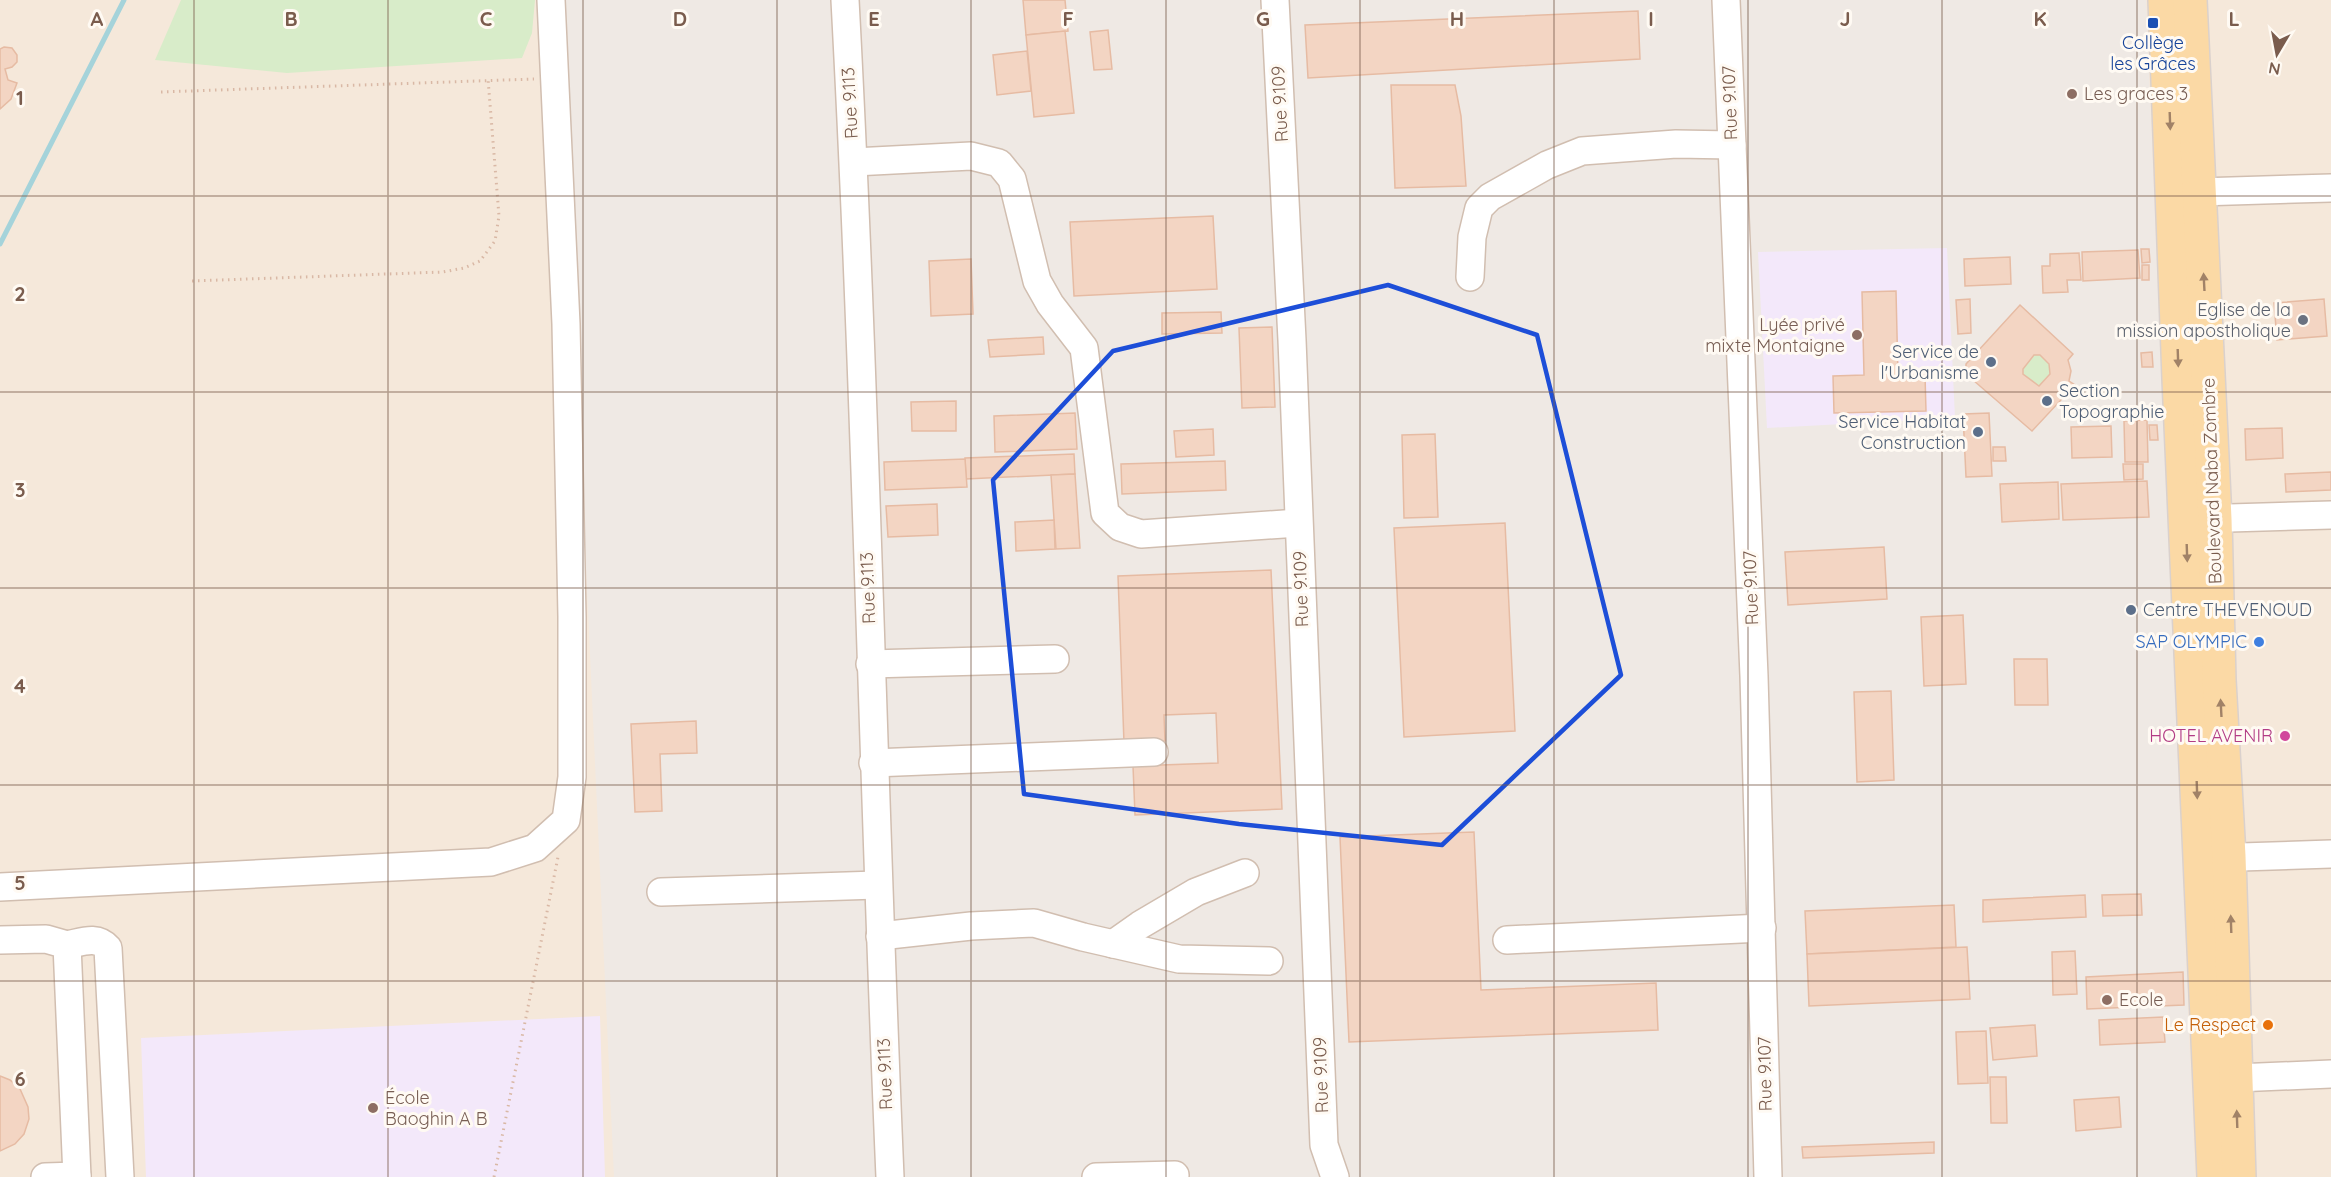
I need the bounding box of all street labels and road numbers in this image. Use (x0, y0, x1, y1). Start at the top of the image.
street label: Rue 9.109 (1266, 65, 1293, 143)
street label: Rue 9.107 (1717, 65, 1742, 141)
street label: Rue 9.113 (836, 67, 863, 139)
street label: Boulevard Naba Zombre (2196, 377, 2227, 585)
street label: Rue 9.109 (1288, 550, 1313, 628)
street label: Rue 9.107 (1738, 550, 1763, 626)
street label: Rue 9.113 (855, 552, 880, 624)
street label: Rue 9.109 (1308, 1036, 1333, 1114)
street label: Rue 9.107 (1752, 1036, 1777, 1112)
street label: Rue 9.113 (872, 1038, 897, 1110)

